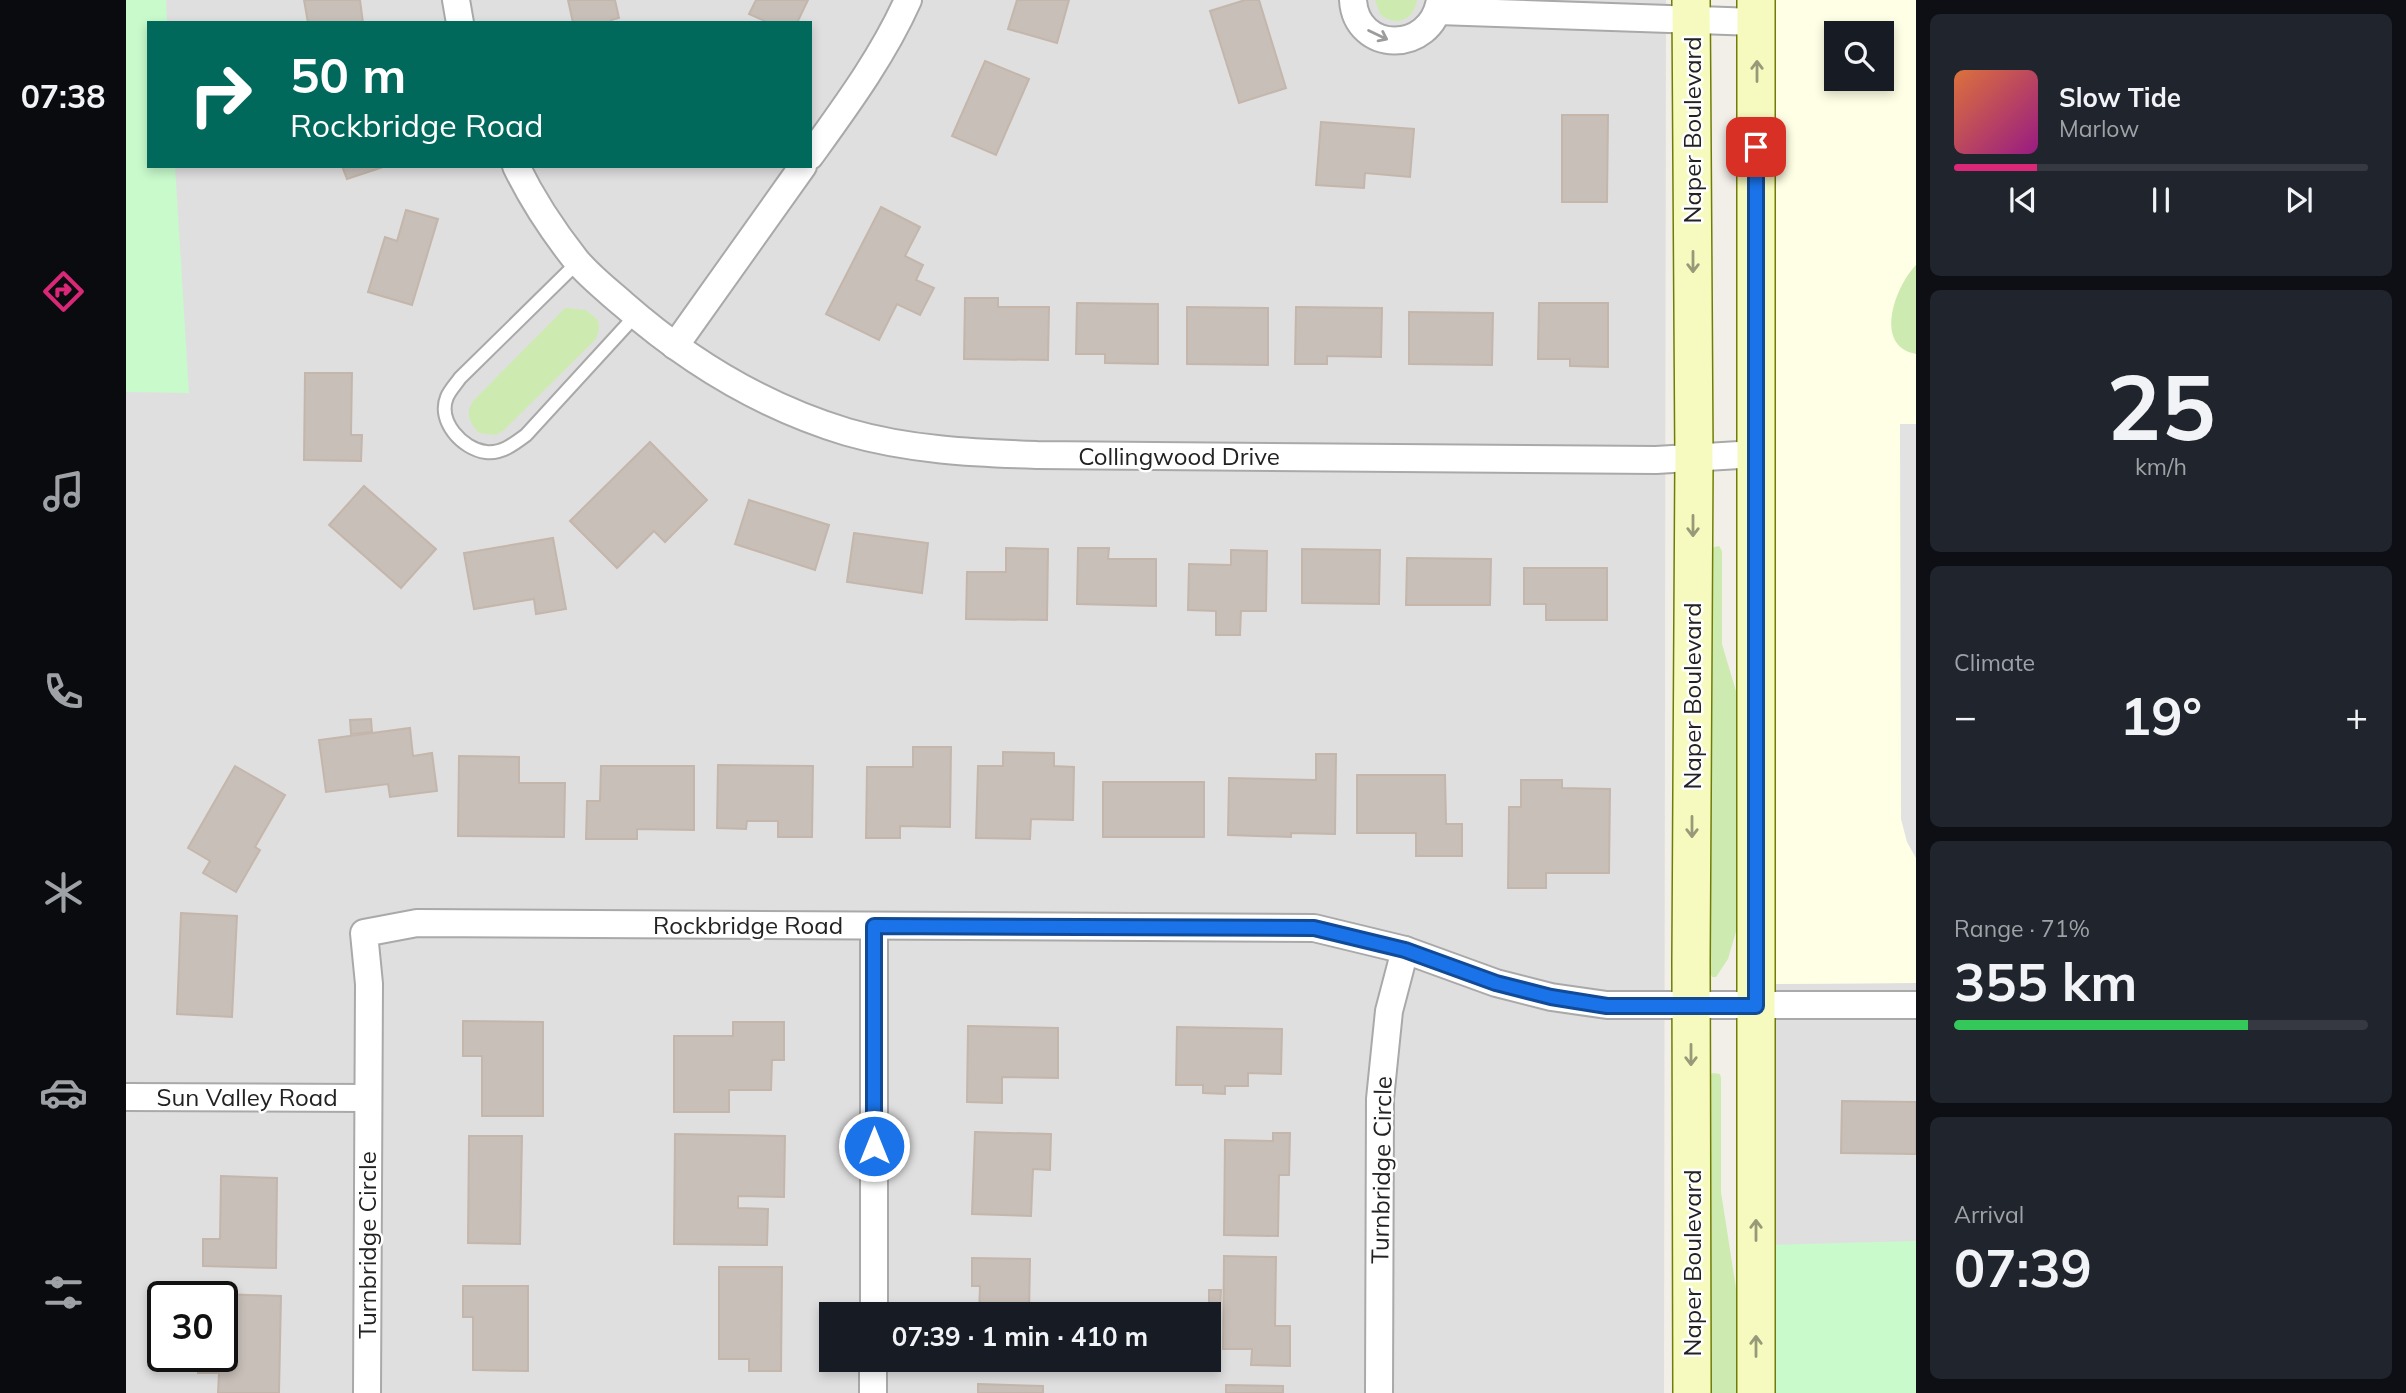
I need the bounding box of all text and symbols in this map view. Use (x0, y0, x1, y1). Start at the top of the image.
map controls (1824, 21, 1894, 91)
button: search (1824, 21, 1894, 91)
one-way arrow (1367, 29, 1388, 42)
street label: Naper Boulevard (1677, 36, 1707, 224)
text: 50 m (290, 44, 406, 105)
icon: right (175, 49, 266, 140)
one-way arrow (1750, 60, 1764, 83)
text: 07:38 (21, 76, 105, 116)
text: Slow Tide (2059, 81, 2181, 114)
text: Rockbridge Road (290, 105, 544, 145)
text: Marlow (2059, 114, 2139, 143)
pin (1726, 117, 1786, 177)
icon: arrive (1737, 128, 1775, 166)
icon: previous (2004, 181, 2042, 219)
icon: pause (2142, 181, 2180, 219)
icon: next (2280, 181, 2318, 219)
one-way arrow (1686, 250, 1700, 273)
icon: directions (39, 267, 88, 316)
text: 25 (2106, 349, 2216, 463)
street label: Collingwood Drive (1078, 441, 1280, 471)
text: km/h (2135, 452, 2187, 481)
icon: music (39, 467, 88, 516)
one-way arrow (1686, 514, 1700, 537)
street label: Naper Boulevard (1677, 602, 1707, 790)
text: Climate (1954, 648, 2035, 677)
icon: phone (39, 667, 88, 716)
text: 19° (2120, 683, 2202, 748)
text: − (1954, 692, 1977, 740)
text: + (2345, 692, 2368, 740)
one-way arrow (1685, 815, 1698, 838)
icon: climate (39, 868, 88, 917)
street label: Rockbridge Road (653, 910, 843, 940)
text: Range · 71% (1954, 914, 2090, 943)
text: 355 km (1954, 949, 2137, 1014)
one-way arrow (1684, 1043, 1698, 1066)
icon: car (39, 1068, 88, 1117)
street label: Turnbridge Circle (1364, 1076, 1398, 1264)
street label: Sun Valley Road (156, 1082, 338, 1112)
position arrow (837, 1109, 911, 1183)
street label: Turnbridge Circle (352, 1151, 382, 1339)
street label: Naper Boulevard (1677, 1169, 1707, 1357)
text: Arrival (1954, 1200, 2024, 1229)
one-way arrow (1749, 1219, 1763, 1242)
text: 07:39 (1954, 1235, 2092, 1300)
icon: filters (39, 1268, 88, 1317)
speed limit sign: 30 (147, 1281, 238, 1372)
text: 07:39 · 1 min · 410 m (892, 1320, 1148, 1353)
one-way arrow (1749, 1334, 1763, 1357)

